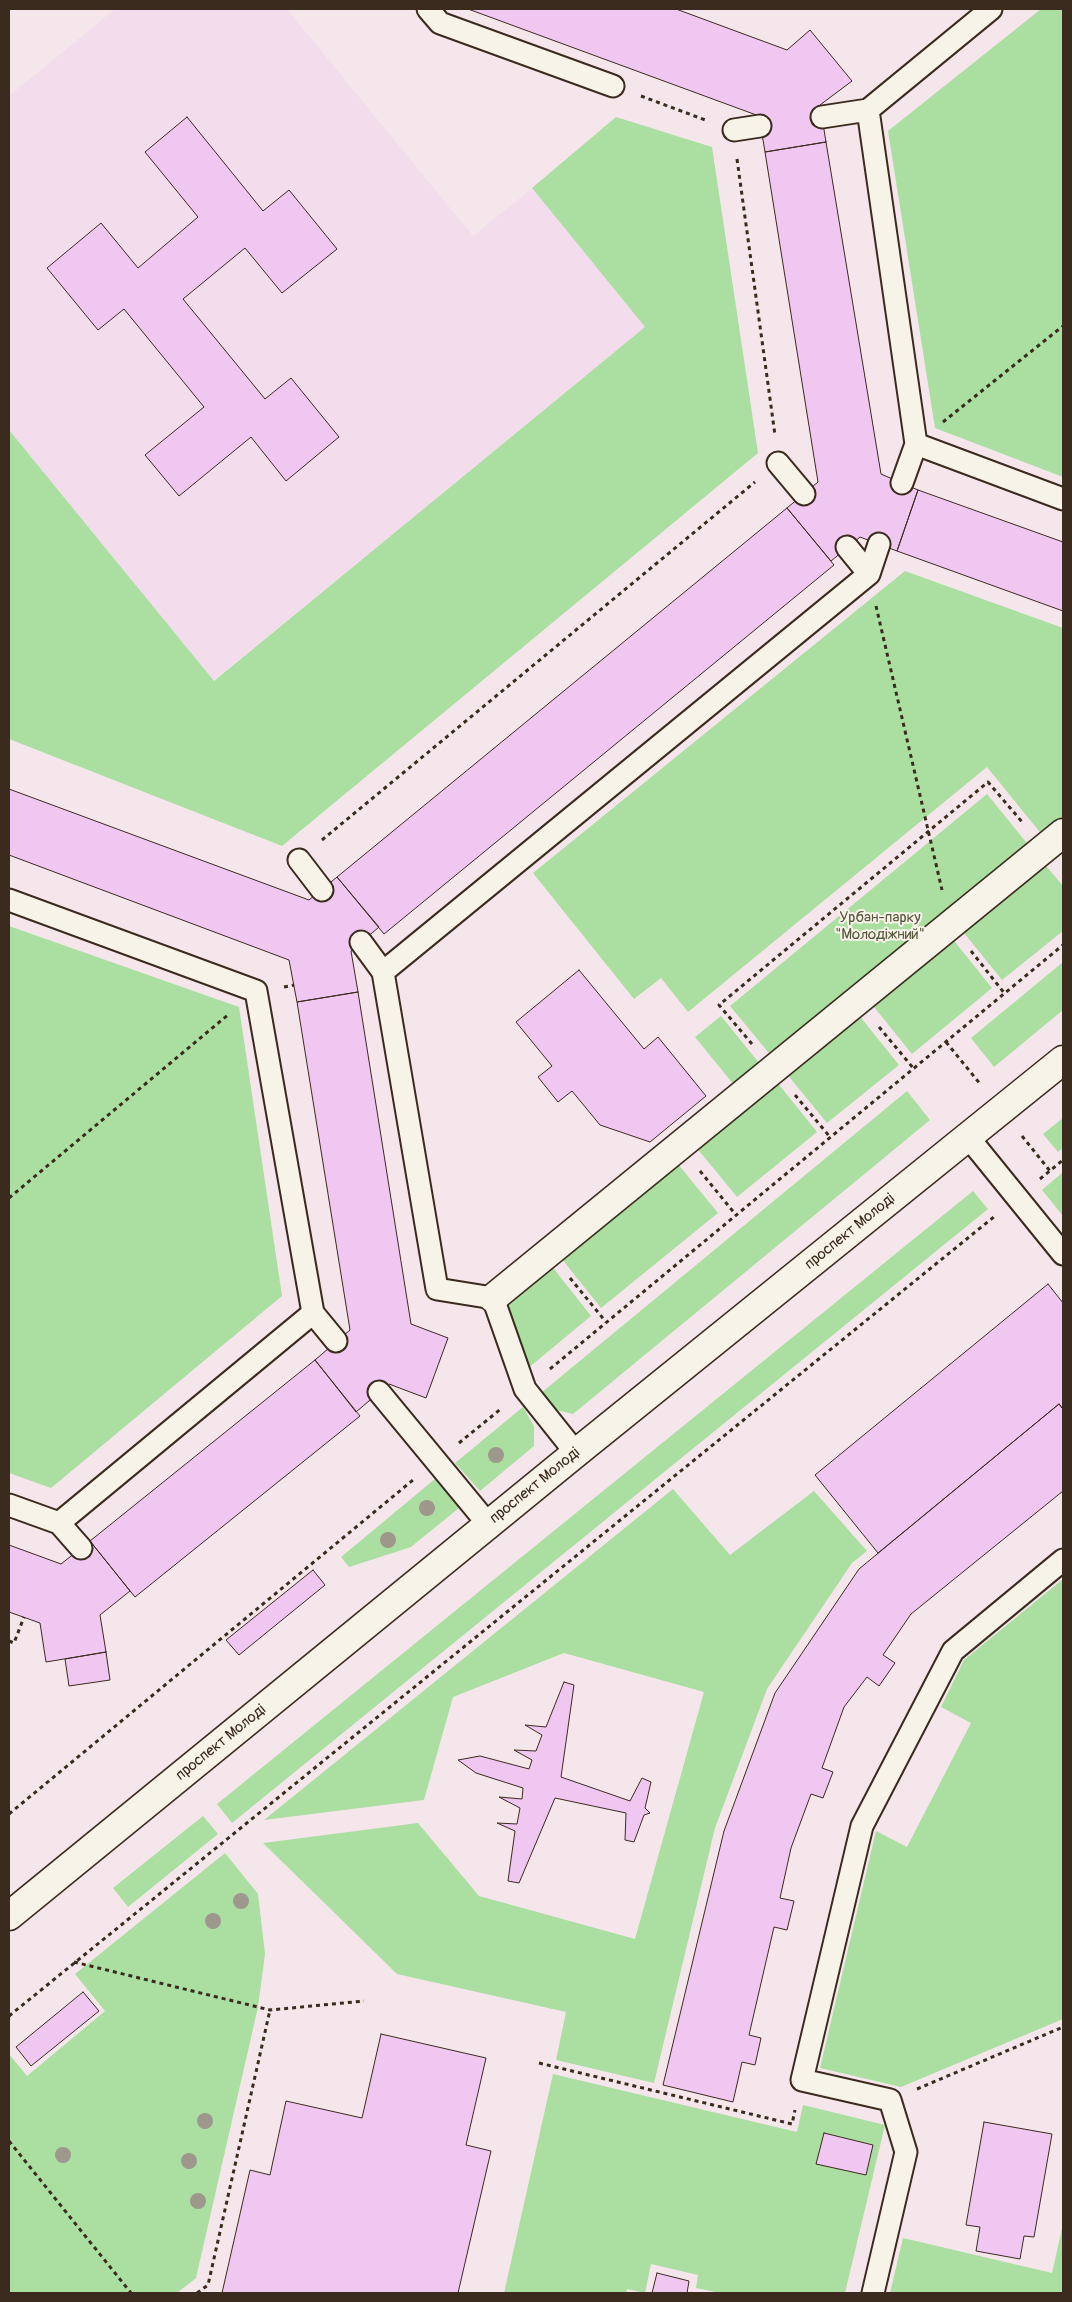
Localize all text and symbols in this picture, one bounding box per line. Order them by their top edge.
park label: Урбан-парку "Молодіжний" [835,909,925,944]
street label: проспект Молоді [801,1190,899,1274]
street label: проспект Молоді [486,1444,584,1528]
street label: проспект Молоді [172,1701,270,1785]

